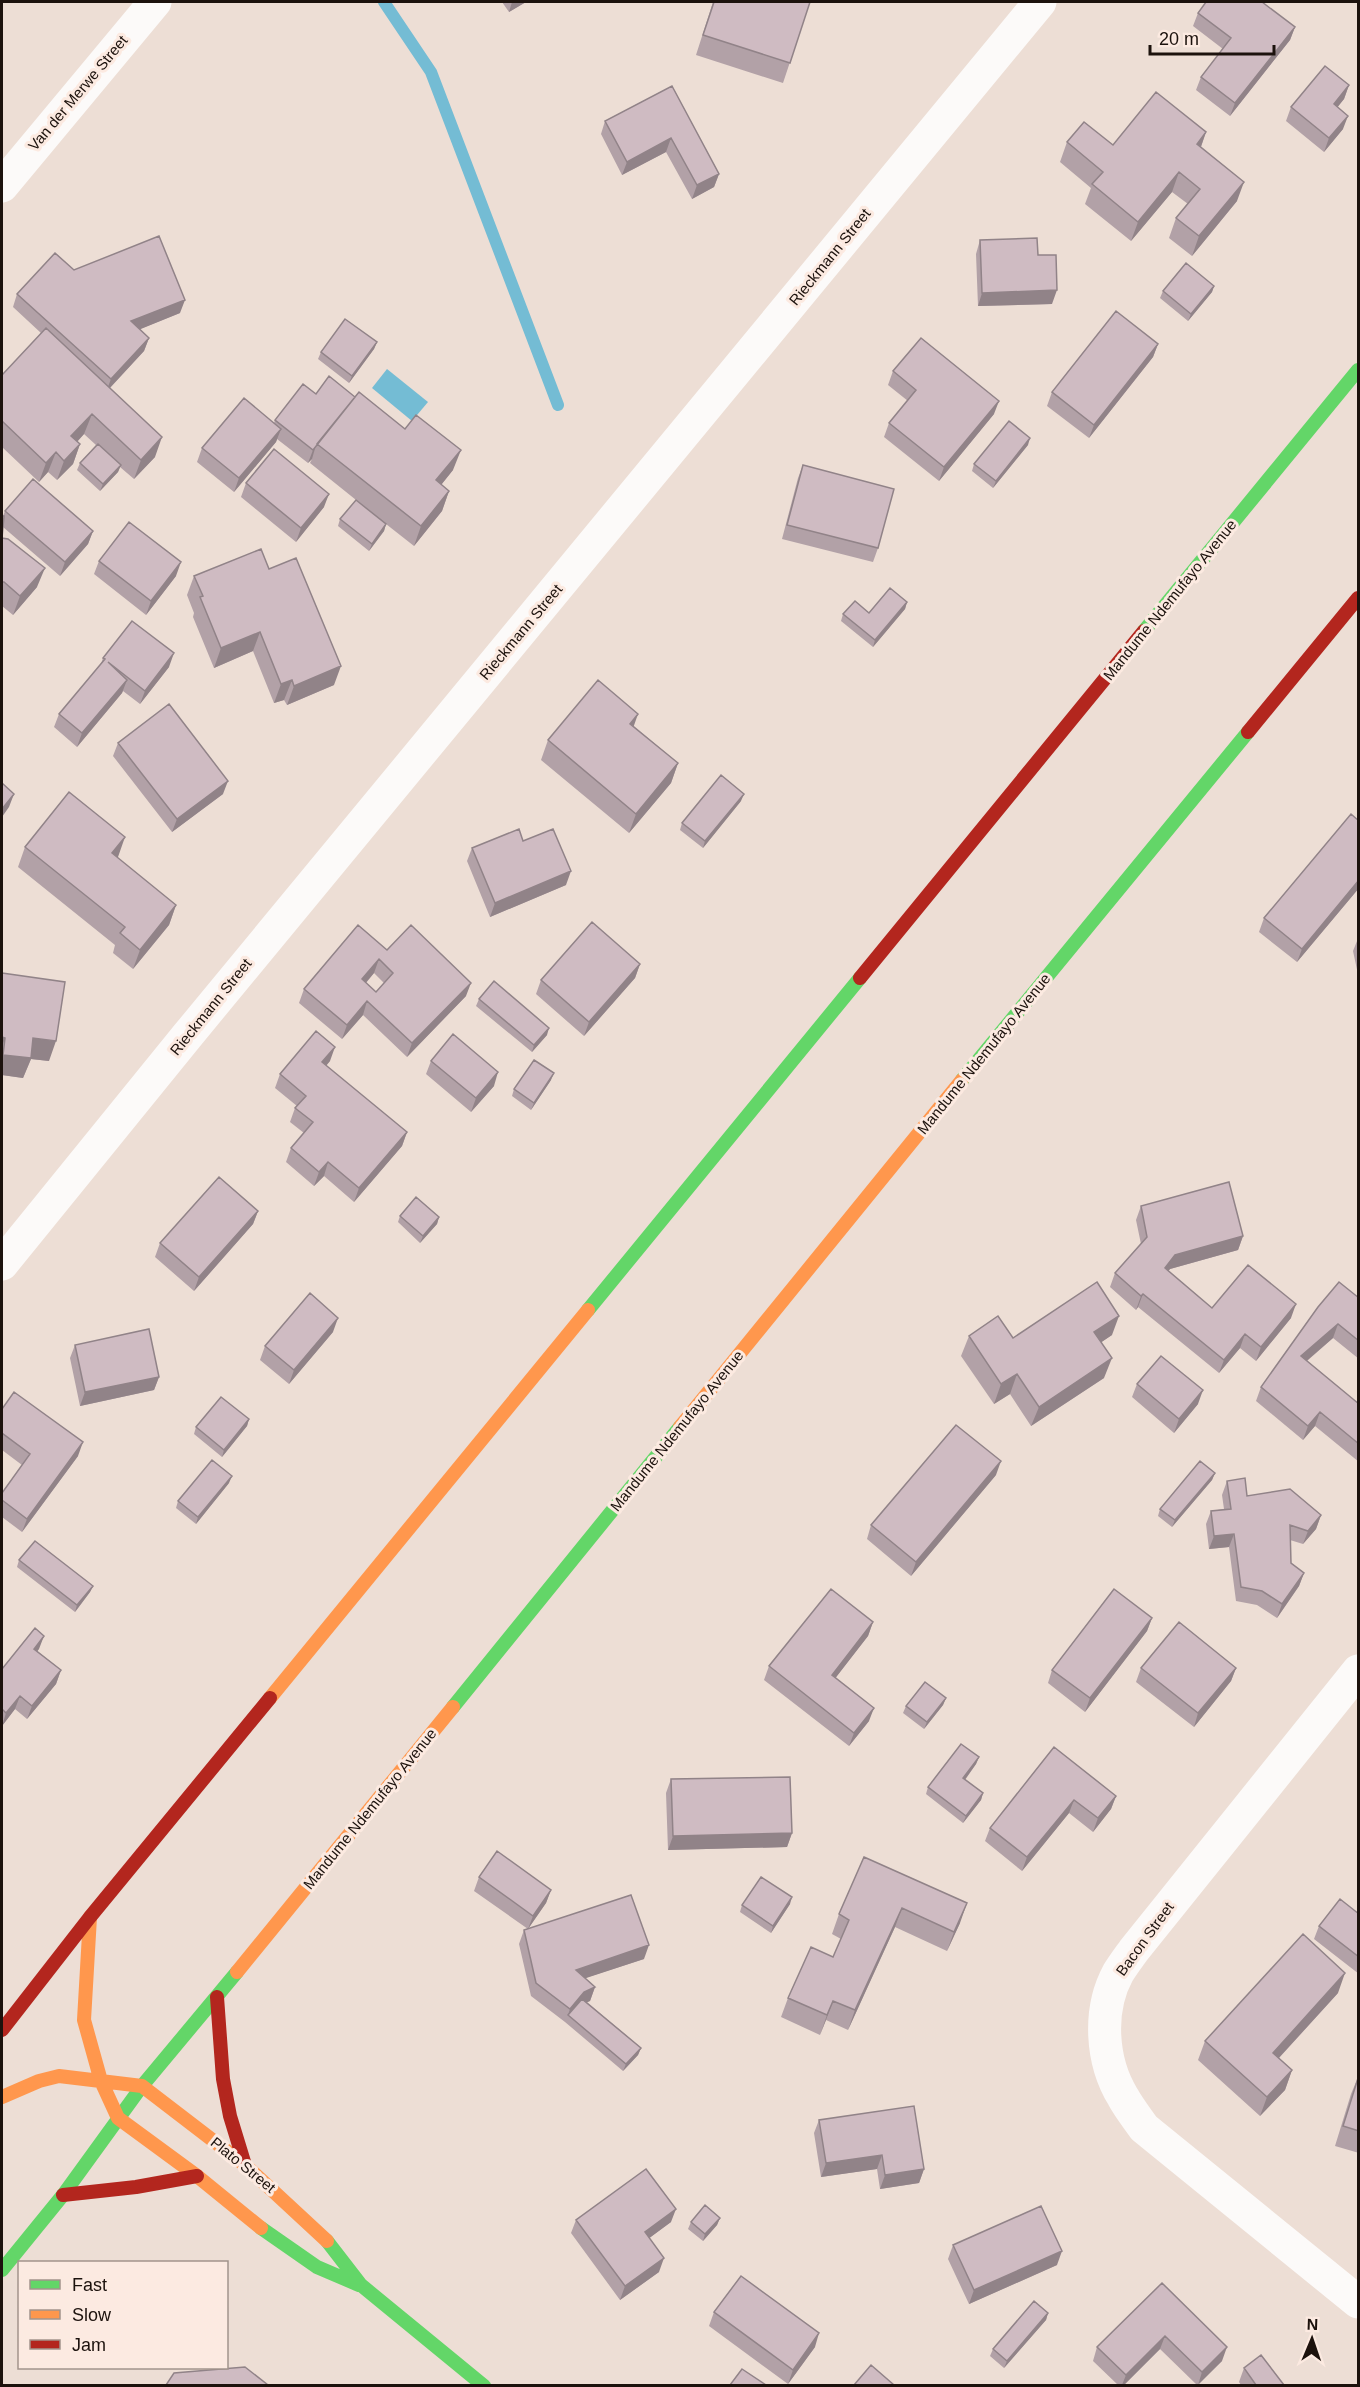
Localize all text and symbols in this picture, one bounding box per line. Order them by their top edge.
scale bar [1150,18,1274,56]
text: 20 m [1159,29,1199,49]
street label: Van der Merwe Street [25,31,131,154]
street label: Rieckmann Street [785,204,874,308]
street label: Mandume Ndemufayo Avenue [1100,516,1240,683]
street label: Rieckmann Street [476,580,566,683]
street label: Rieckmann Street [166,954,255,1058]
street label: Mandume Ndemufayo Avenue [914,970,1054,1137]
street label: Mandume Ndemufayo Avenue [607,1347,747,1514]
street label: Mandume Ndemufayo Avenue [300,1725,440,1892]
street label: Bacon Street [1112,1898,1177,1979]
street label: Plato Street [208,2133,280,2196]
legend [18,2261,228,2369]
text: Fast [72,2275,107,2295]
text: Slow [72,2305,112,2325]
north arrow [1282,2309,1342,2369]
text: N [1306,2316,1319,2333]
text: Jam [72,2335,106,2355]

